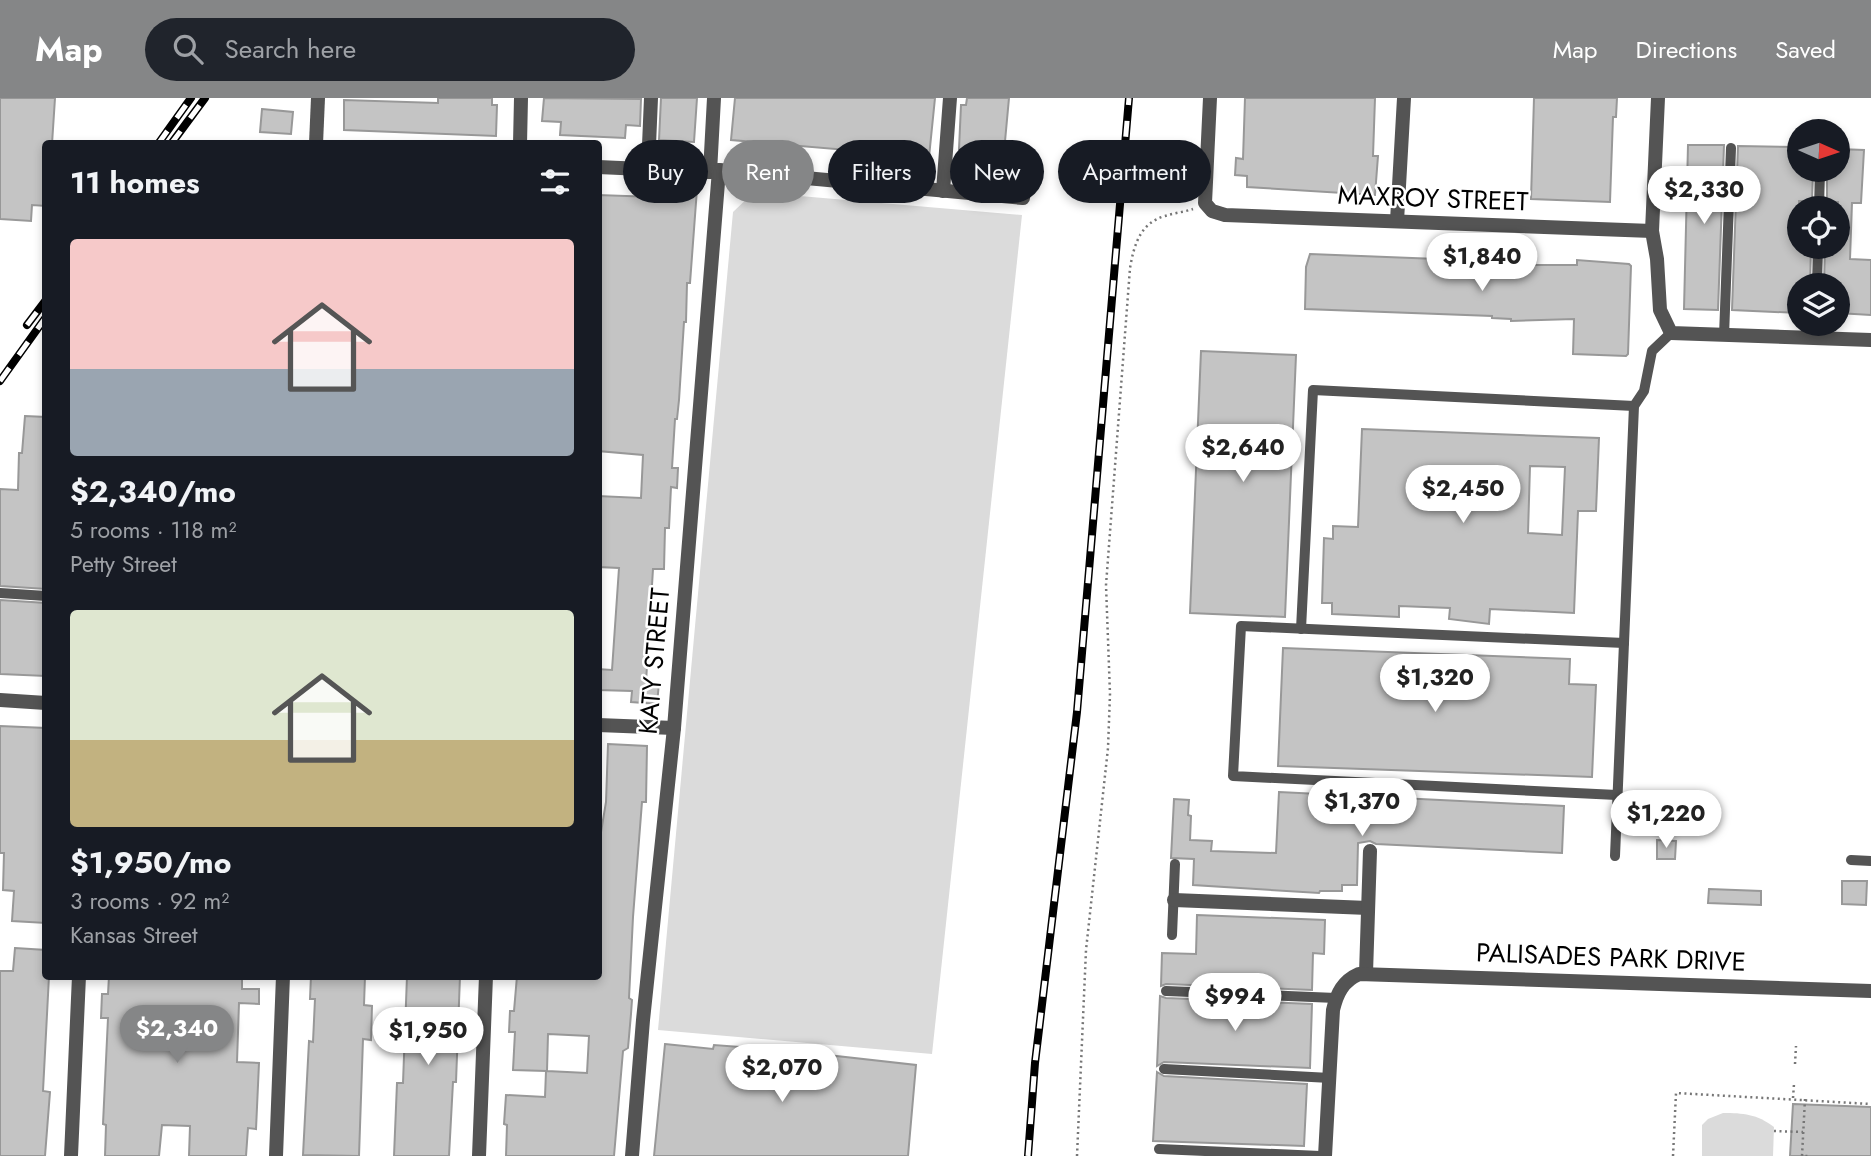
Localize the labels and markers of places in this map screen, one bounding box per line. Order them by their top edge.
pin: $2,330 [1647,166,1761,226]
pin: $1,840 [1425,234,1539,293]
pin: $2,640 [1186,424,1300,484]
pin: $2,450 [1406,466,1520,525]
pin: $1,320 [1378,654,1492,714]
pin: $1,370 [1305,778,1419,838]
pin: $1,220 [1609,790,1723,850]
pin: $994 [1194,974,1276,1033]
pin: $2,340 [120,1006,234,1065]
pin: $1,950 [371,1007,485,1067]
pin: $2,070 [725,1044,839,1104]

